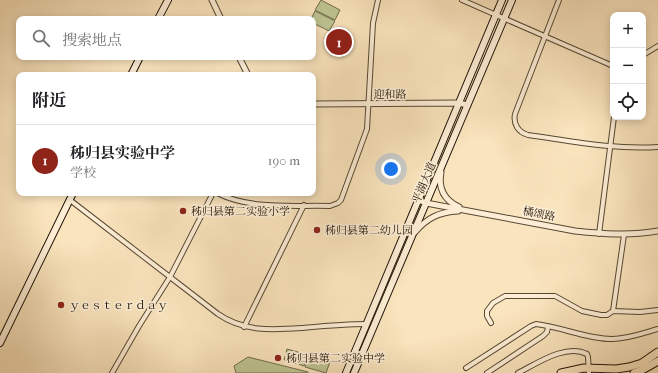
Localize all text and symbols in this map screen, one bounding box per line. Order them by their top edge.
map controls [610,12,646,120]
button: + [610,12,646,48]
search box [16,16,316,60]
icon: search [30,27,52,49]
pin: 1 [326,27,352,57]
text: 搜索地点 [62,31,122,49]
button: − [610,48,646,84]
button: locate [610,84,646,120]
street label: 迎和路 [374,88,407,101]
text: 附近 [32,90,66,110]
text: 秭归县实验中学 [70,144,175,162]
text: 1 [43,153,47,168]
text: 190 m [268,153,300,168]
your location [381,159,401,179]
street label: 平湖大道 [409,160,439,206]
text: 学校 [70,165,96,180]
street label: 橘颂路 [522,204,556,224]
place label: 秭归县第二实验小学 [191,205,290,218]
marker: 秭归县第二实验小学 [178,206,188,216]
place label: 秭归县第二幼儿园 [325,224,413,237]
marker: 秭归县第二幼儿园 [312,225,322,235]
place label: ｙｅｓｔｅｒｄａｙ [69,299,168,312]
marker: ｙｅｓｔｅｒｄａｙ [56,300,66,310]
place label: 秭归县第二实验中学 [286,352,385,365]
marker: 秭归县第二实验中学 [273,353,283,363]

